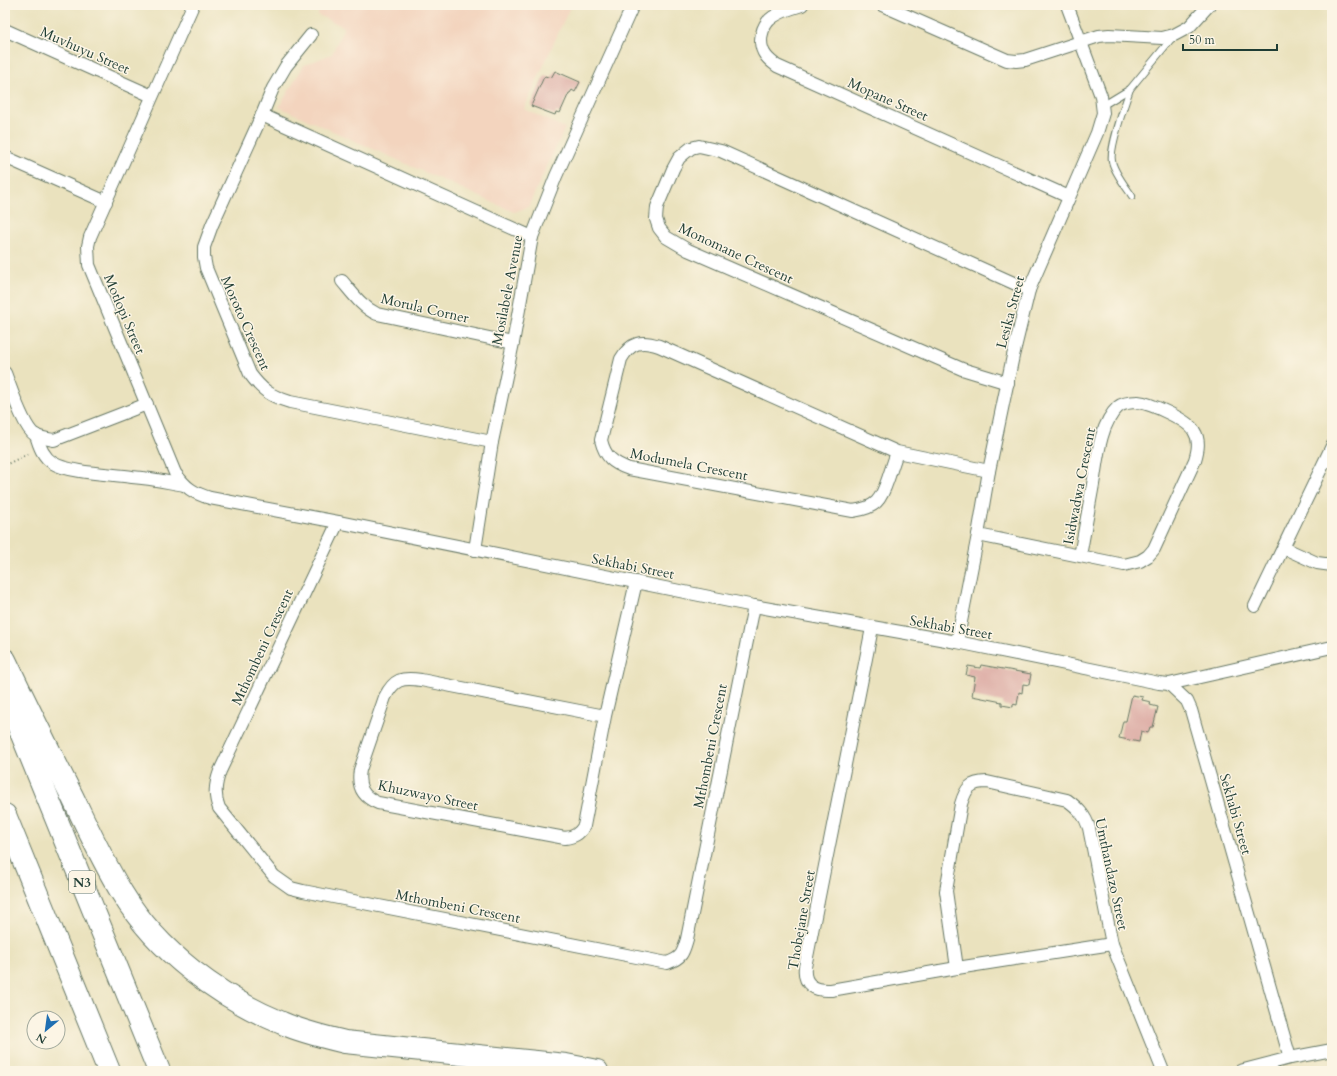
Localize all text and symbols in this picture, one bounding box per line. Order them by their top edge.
street label: Muvhuyu Street [37,22,133,79]
scale bar [1183,26,1277,52]
text: 50 m [1189,32,1216,48]
street label: Mopane Street [845,73,931,126]
street label: Monomane Crescent [675,219,797,289]
street label: Mosilabele Avenue [487,233,527,347]
street label: Motlopi Street [99,271,150,358]
street label: Moroto Crescent [216,273,275,374]
street label: Lesika Street [992,273,1029,351]
street label: Morula Corner [379,289,472,328]
street label: Isidwadwa Crescent [1059,426,1100,546]
street label: Modumela Crescent [628,444,750,485]
street label: Sekhabi Street [590,549,676,584]
street label: Mthombeni Crescent [227,585,298,708]
street label: Sekhabi Street [908,611,994,644]
street label: Mthombeni Crescent [689,682,732,810]
street label: Sekhabi Street [1215,771,1256,857]
street label: Khuzwayo Street [376,776,480,815]
street label: Umthandazo Street [1090,816,1133,932]
street label: Thobejane Street [783,868,820,972]
road number: N3 [69,871,95,893]
street label: Mthombeni Crescent [394,885,522,928]
north arrow [26,1010,66,1050]
text: N [33,1029,49,1047]

